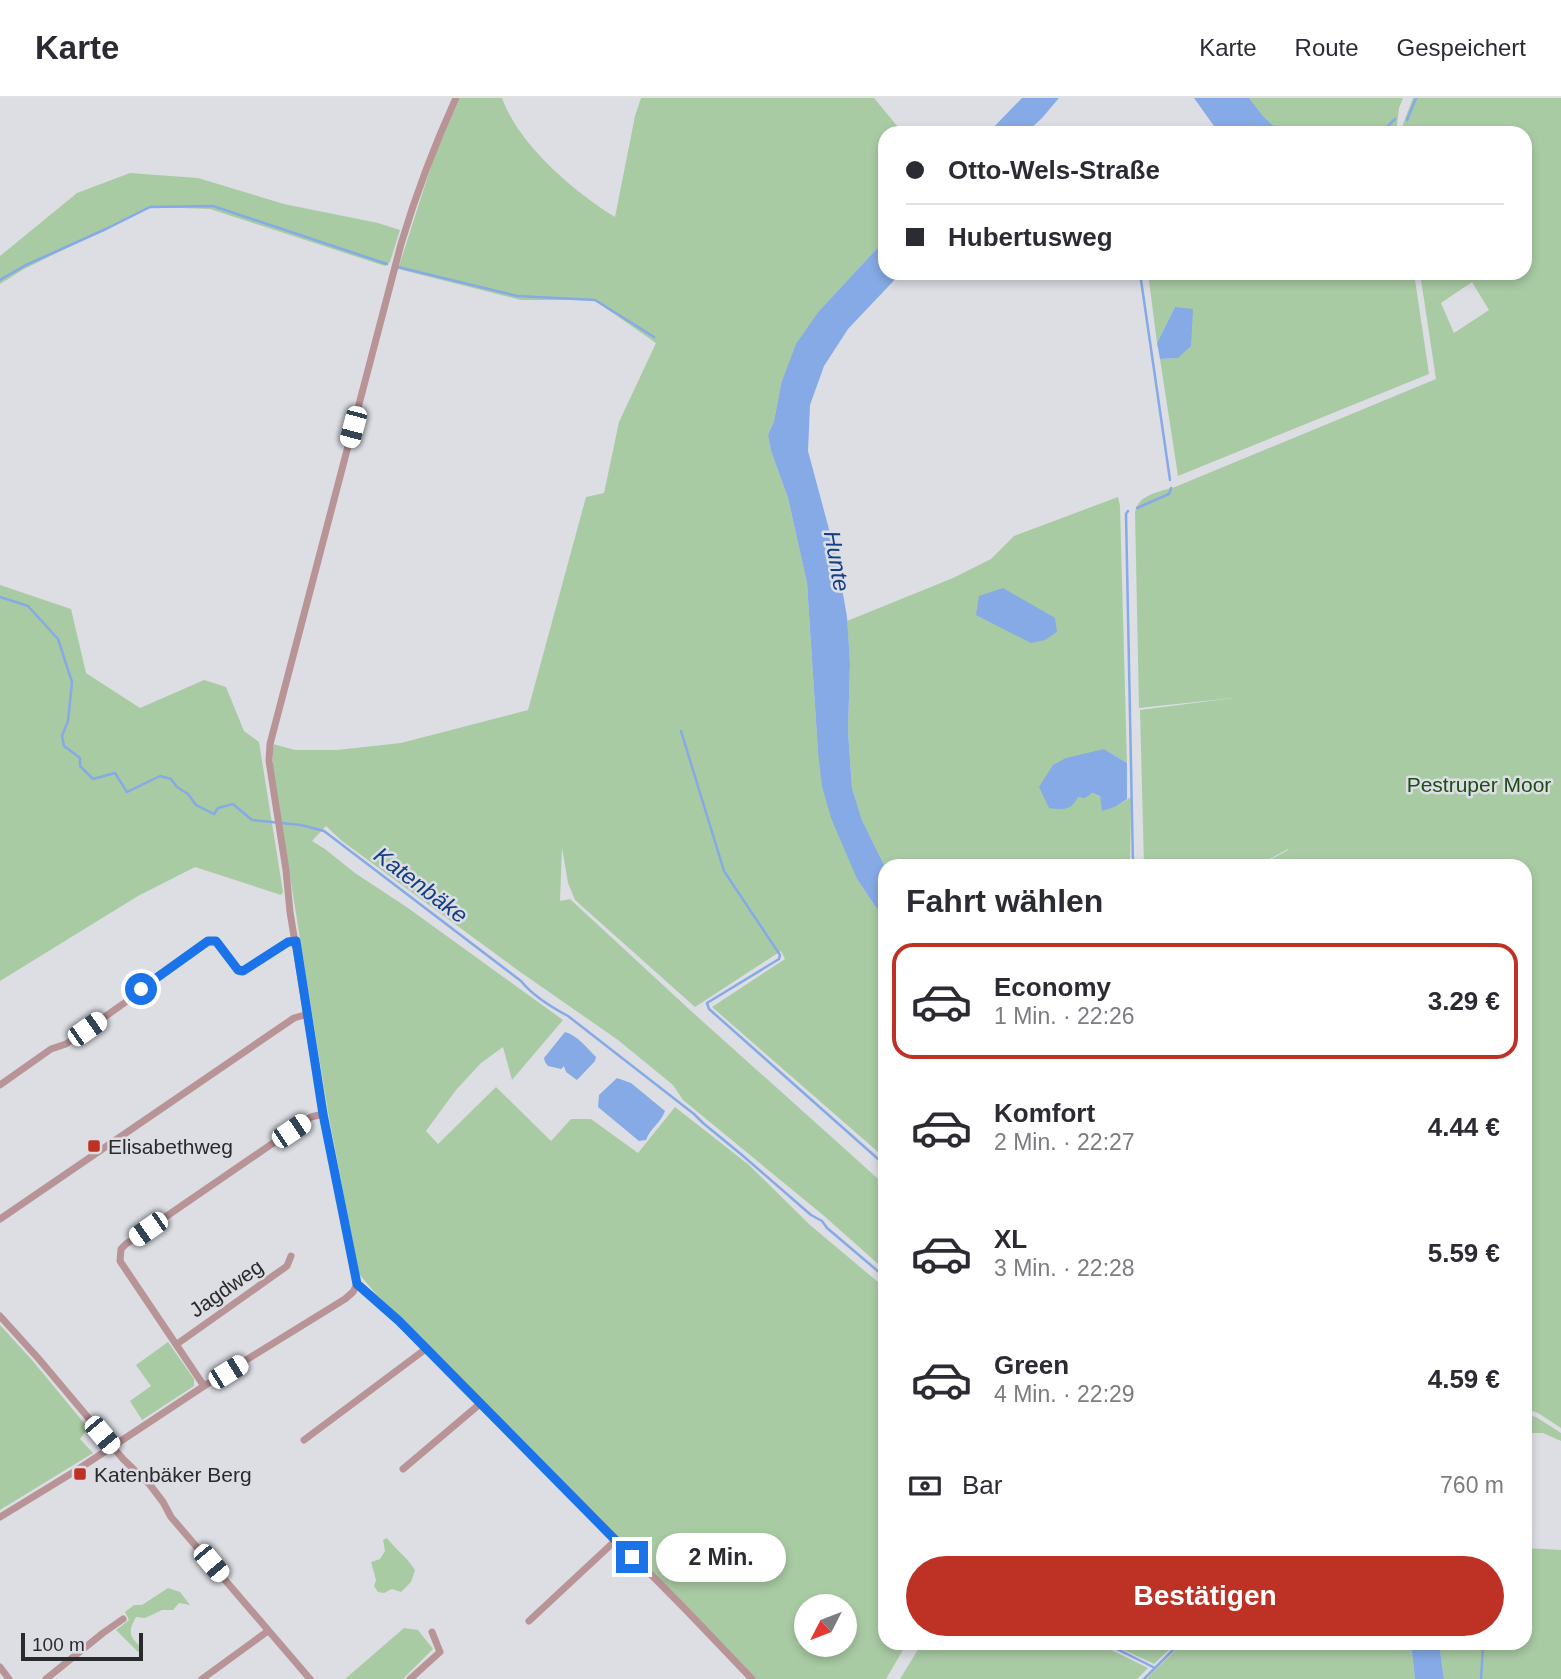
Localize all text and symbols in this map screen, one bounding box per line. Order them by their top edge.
text: Karte [35,29,119,66]
text: Karte [1199,34,1257,61]
text: Route [1295,34,1359,61]
text: Gespeichert [1397,34,1526,61]
text: Otto-Wels-Straße [948,155,1160,185]
text: Hubertusweg [948,222,1113,252]
car [338,404,369,450]
water label: Hunte [819,529,855,593]
park label: Pestruper Moor [1407,773,1551,796]
water label: Katenbäke [369,842,473,928]
text: Fahrt wählen [906,883,1103,919]
icon: car [910,970,973,1033]
text: Economy [994,972,1111,1002]
route start [125,973,157,1005]
text: 3.29 € [1428,986,1500,1016]
text: 1 Min. · 22:26 [994,1003,1135,1029]
car [64,1008,111,1050]
icon: car [910,1096,973,1159]
text: Komfort [994,1098,1095,1128]
car [268,1111,315,1151]
text: 4.44 € [1428,1112,1500,1142]
text: 2 Min. · 22:27 [994,1129,1135,1155]
place label: Elisabethweg [108,1135,233,1158]
marker: Elisabethweg [86,1138,102,1154]
car [125,1208,172,1250]
icon: car [910,1222,973,1285]
text: XL [994,1224,1027,1254]
text: 5.59 € [1428,1238,1500,1268]
street label: Jagdweg [185,1254,267,1322]
text: 3 Min. · 22:28 [994,1255,1135,1281]
icon: car [910,1348,973,1411]
text: Green [994,1350,1069,1380]
car [205,1352,252,1392]
text: 4.59 € [1428,1364,1500,1394]
text: 4 Min. · 22:29 [994,1381,1135,1407]
car [81,1412,124,1458]
place label: Katenbäker Berg [94,1463,252,1486]
marker: Katenbäker Berg [72,1466,88,1482]
icon: cash [906,1467,944,1505]
text: Bar [962,1470,1002,1500]
text: 760 m [1440,1472,1504,1498]
callout: 2 Min. [656,1532,786,1582]
car [190,1540,233,1586]
route end [616,1541,648,1573]
text: 2 Min. [688,1544,754,1570]
button: Bestätigen [906,1556,1504,1636]
north arrow [794,1594,858,1657]
map controls [794,1594,857,1657]
scale bar [21,1630,144,1662]
text: 100 m [32,1634,85,1655]

